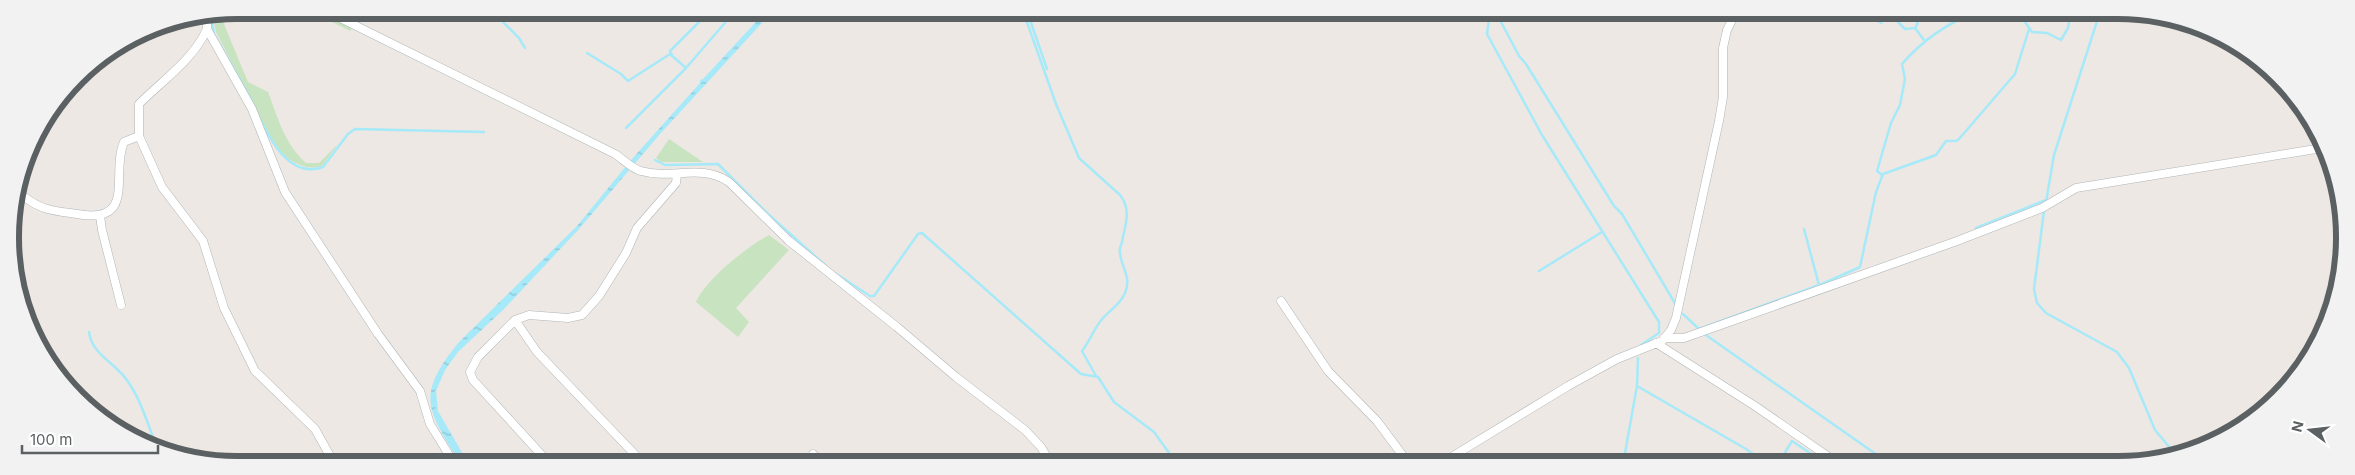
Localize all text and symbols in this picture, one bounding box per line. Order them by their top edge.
north arrow [2285,405,2335,455]
text: N [2287,419,2307,434]
scale bar [22,422,159,454]
text: 100 m [30,430,72,449]

